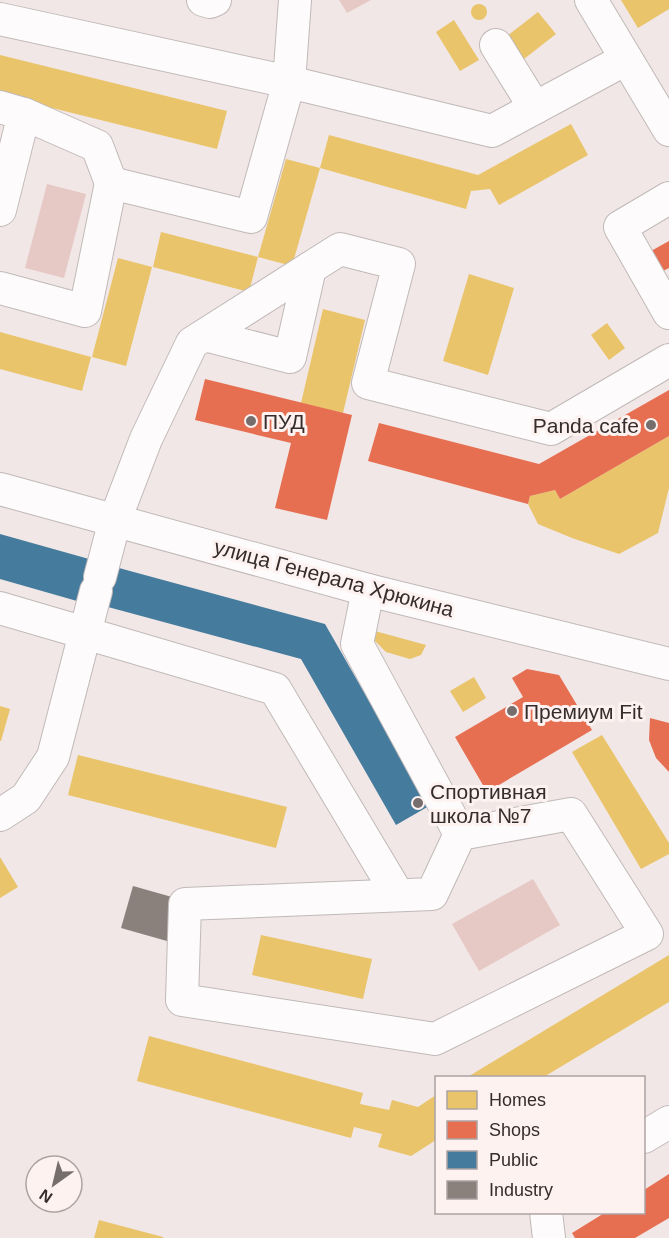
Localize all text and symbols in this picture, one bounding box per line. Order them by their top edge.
place label: ПУД [263,410,305,433]
marker: ПУД [244,414,258,428]
place label: Panda cafe [533,414,639,437]
marker: Panda cafe [644,418,658,432]
street label: улица Генерала Хрюкина [212,535,457,621]
place label: Премиум Fit [524,700,643,723]
marker: Премиум Fit [505,704,519,718]
place label: Спортивная школа №7 [430,780,547,827]
marker: Спортивная школа №7 [411,796,425,810]
legend [435,1076,645,1214]
text: Homes [489,1090,546,1110]
text: Shops [489,1120,540,1140]
text: Public [489,1150,538,1170]
north arrow [24,1154,84,1214]
text: Industry [489,1180,553,1200]
text: N [36,1186,55,1206]

